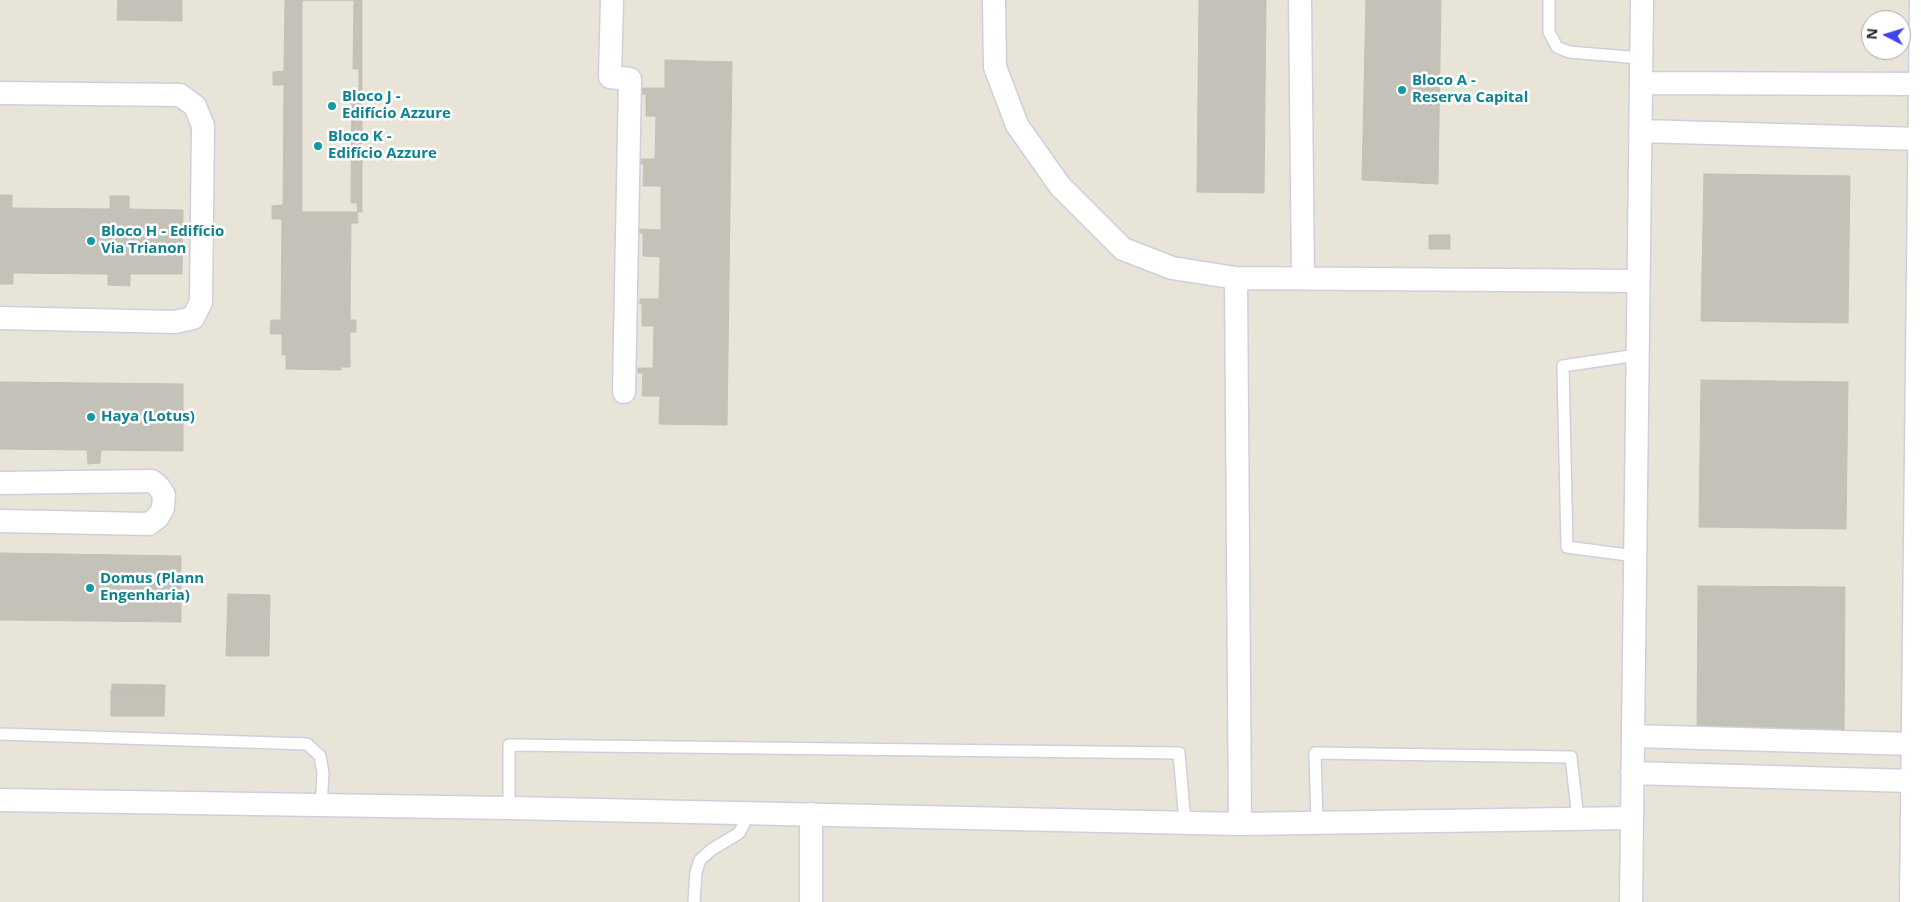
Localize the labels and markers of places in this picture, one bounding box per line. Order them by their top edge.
place label: Bloco A - Reserva Capital [1412,72,1528,107]
marker: Bloco A - Reserva Capital [1396,84,1408,96]
place label: Bloco J - Edifício Azzure [342,88,451,123]
marker: Bloco J - Edifício Azzure [326,100,338,112]
place label: Bloco K - Edifício Azzure [328,128,437,163]
marker: Bloco K - Edifício Azzure [312,140,324,152]
place label: Bloco H - Edifício Via Trianon [101,223,224,258]
marker: Bloco H - Edifício Via Trianon [85,235,97,247]
place label: Haya (Lotus) [101,408,195,426]
marker: Haya (Lotus) [85,411,97,423]
place label: Domus (Plann Engenharia) [100,570,204,605]
marker: Domus (Plann Engenharia) [84,582,96,594]

